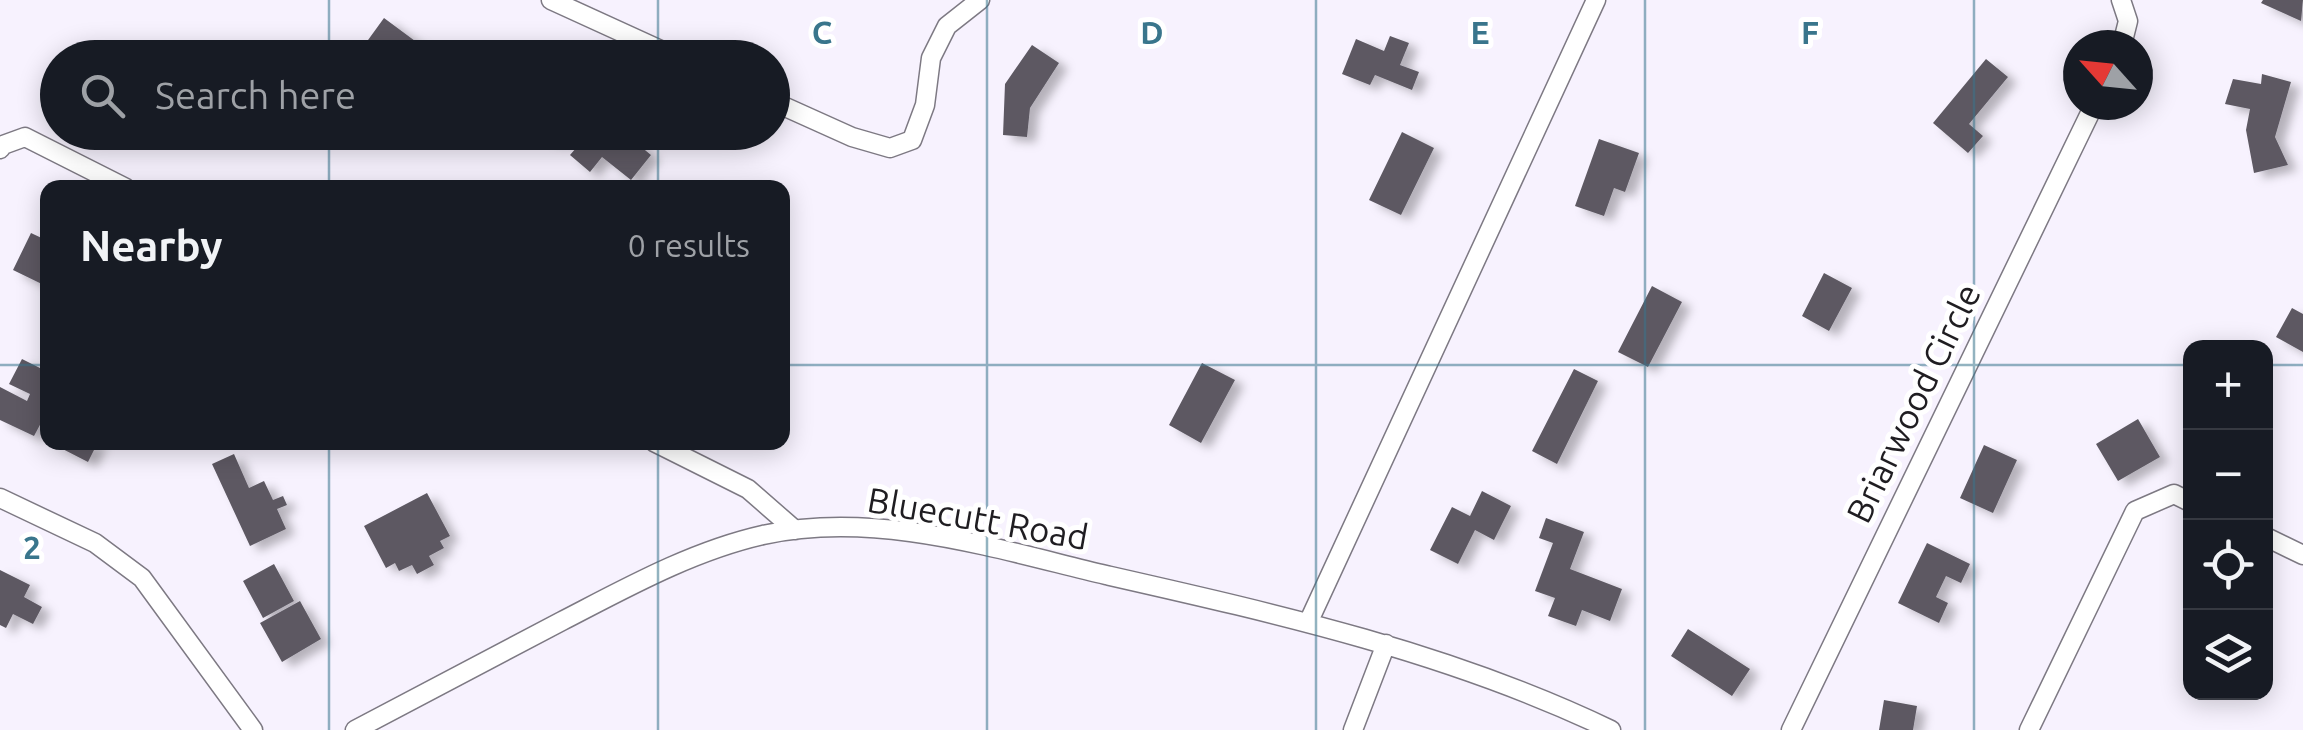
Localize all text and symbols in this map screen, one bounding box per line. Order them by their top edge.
text: C [812,14,832,50]
text: D [1140,14,1164,50]
text: E [1470,14,1490,50]
text: F [1801,14,1819,50]
north arrow [2063,30,2153,120]
search box [40,40,790,150]
icon: search [75,68,130,123]
text: Search here [155,74,356,116]
text: Nearby [80,222,223,269]
text: 0 results [628,227,750,263]
street label: Briarwood Circle [1838,277,1988,529]
map controls [2183,340,2273,700]
button: + [2183,340,2273,430]
button: − [2183,430,2273,520]
street label: Bluecutt Road [865,479,1091,557]
button: locate [2183,520,2273,610]
text: 2 [23,529,41,565]
button: layers [2183,610,2273,700]

